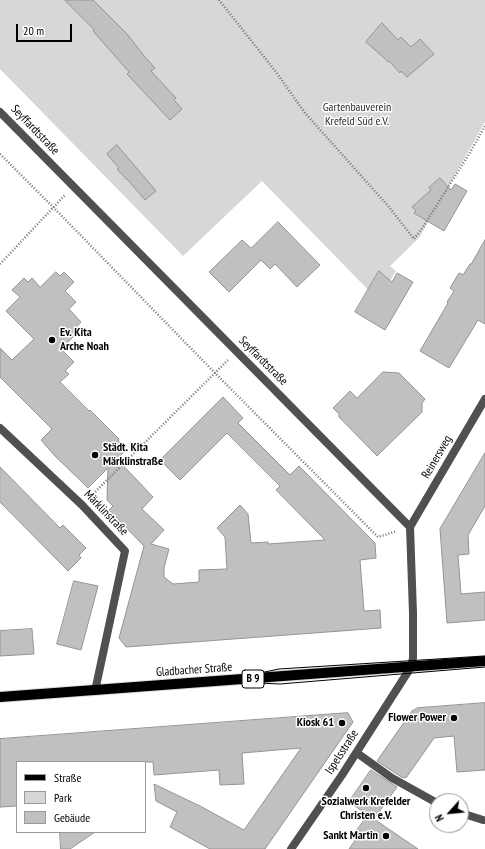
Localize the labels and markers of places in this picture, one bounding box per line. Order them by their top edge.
place label: Ev. Kita Arche Noah [60,326,109,354]
marker: Ev. Kita Arche Noah [47,335,57,345]
place label: Städt. Kita Märklinstraße [103,441,163,469]
marker: Städt. Kita Märklinstraße [90,450,100,460]
place label: Flower Power [388,711,446,725]
marker: Flower Power [449,713,459,723]
place label: Kiosk 61 [297,716,334,730]
marker: Kiosk 61 [337,718,347,728]
marker: Sozialwerk Krefelder Christen e.V. [361,783,371,793]
place label: Sozialwerk Krefelder Christen e.V. [322,795,410,823]
place label: Sankt Martin [323,829,378,843]
marker: Sankt Martin [381,831,391,841]

